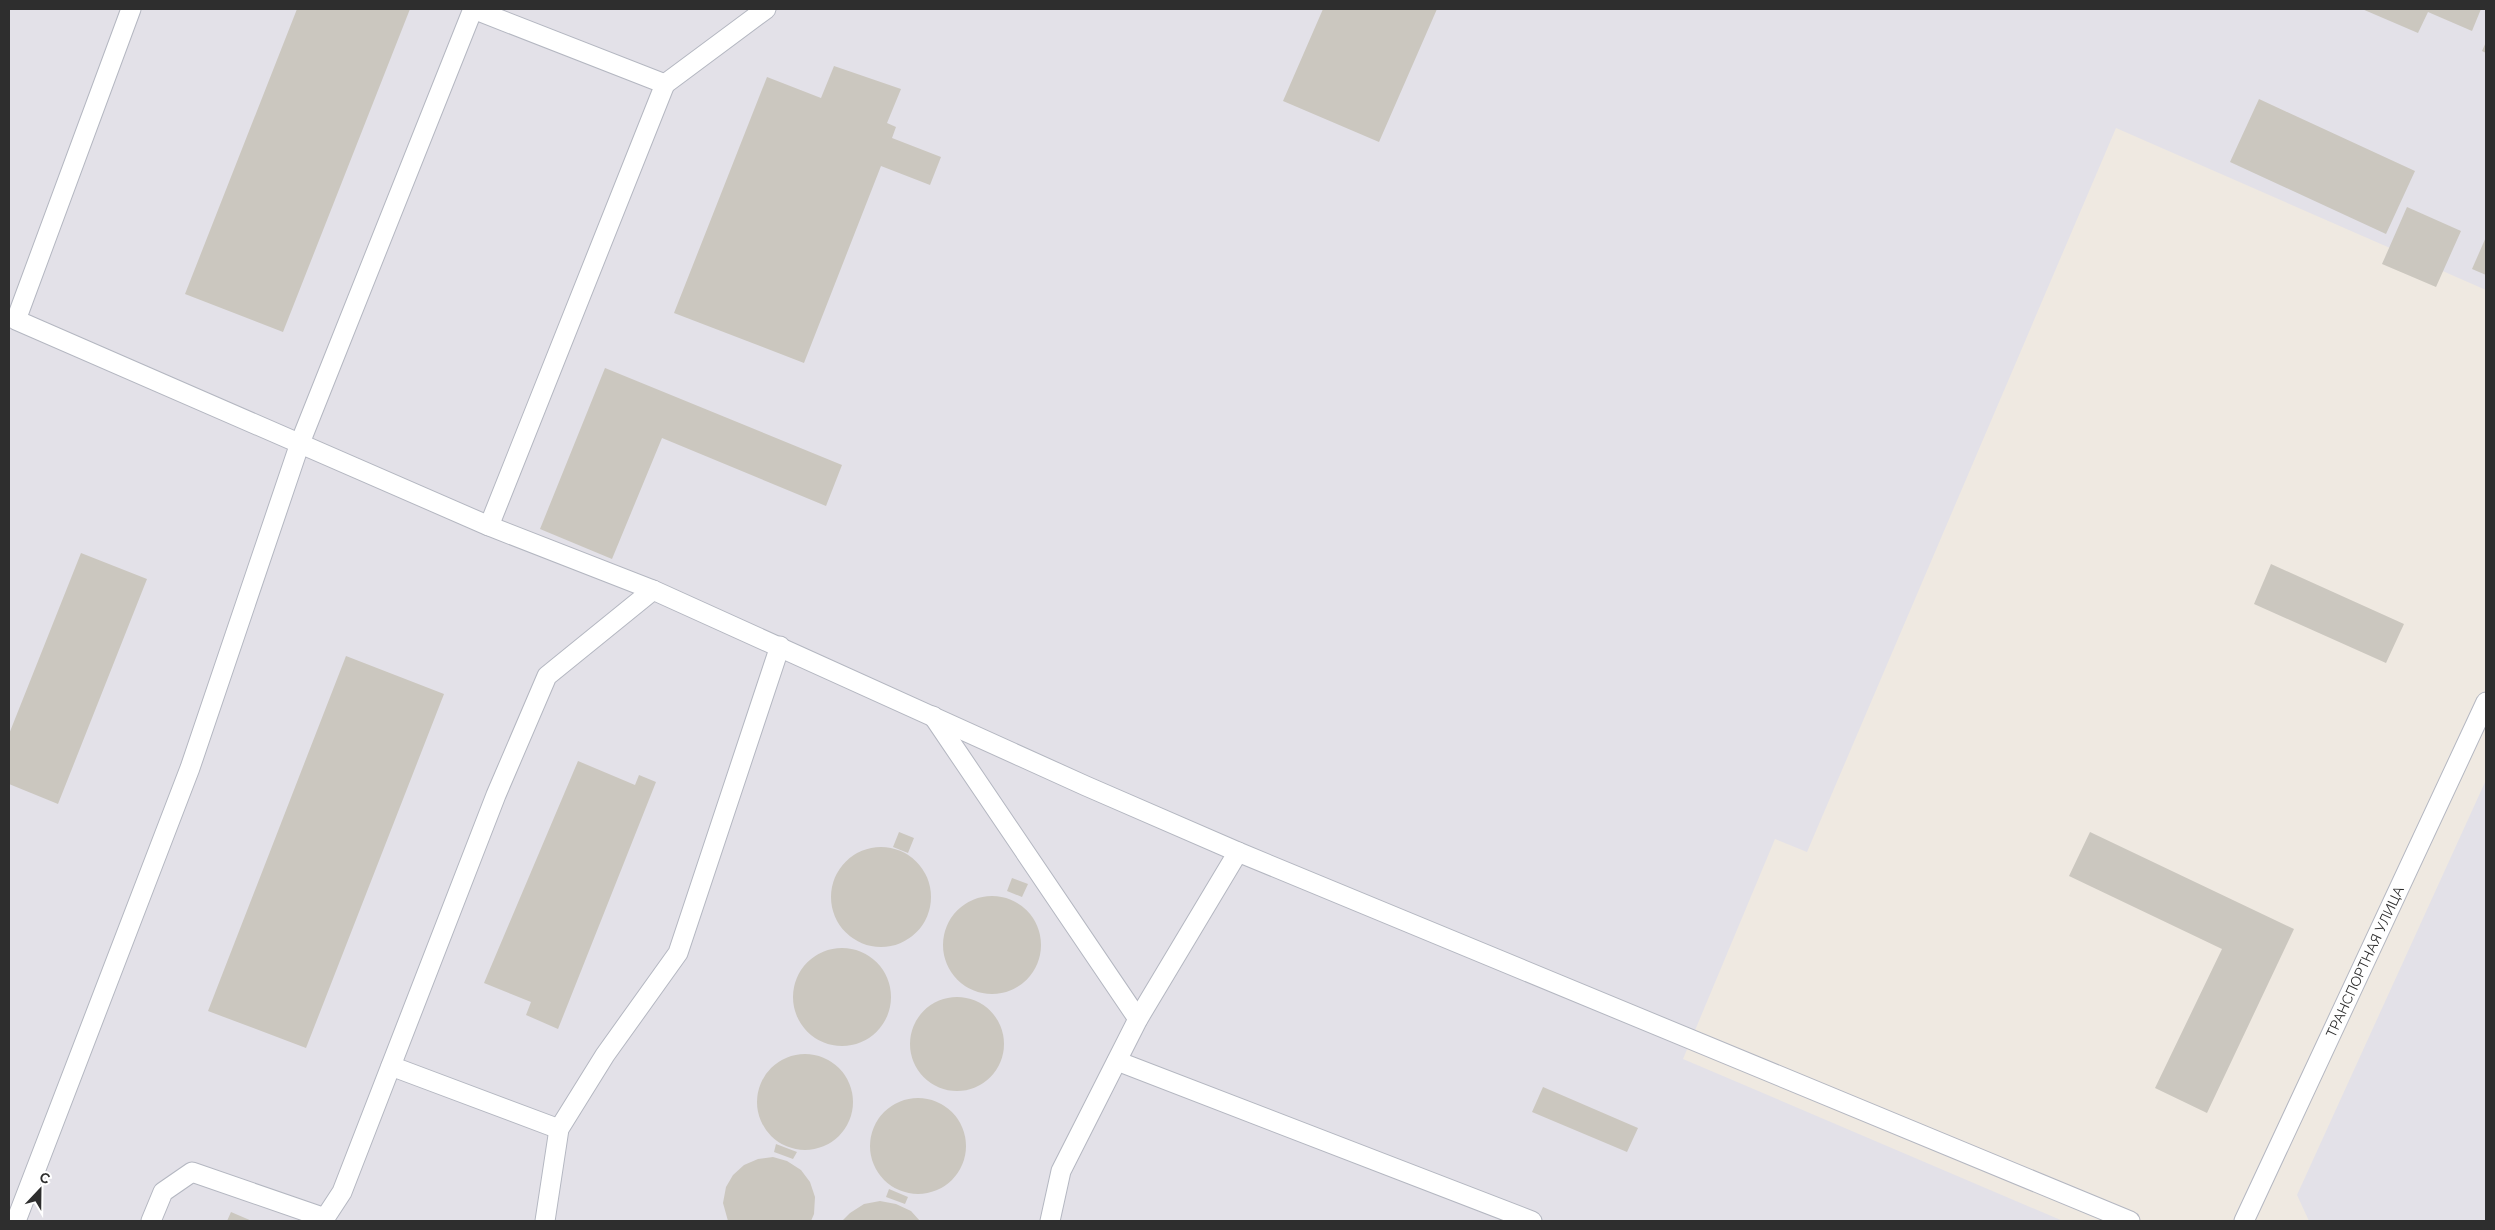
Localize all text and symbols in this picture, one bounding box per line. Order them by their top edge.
street label: ТРАНСПОРТНАЯ УЛИЦА [2323,883,2407,1040]
north arrow [15,1165,65,1215]
text: С [37,1169,53,1187]

